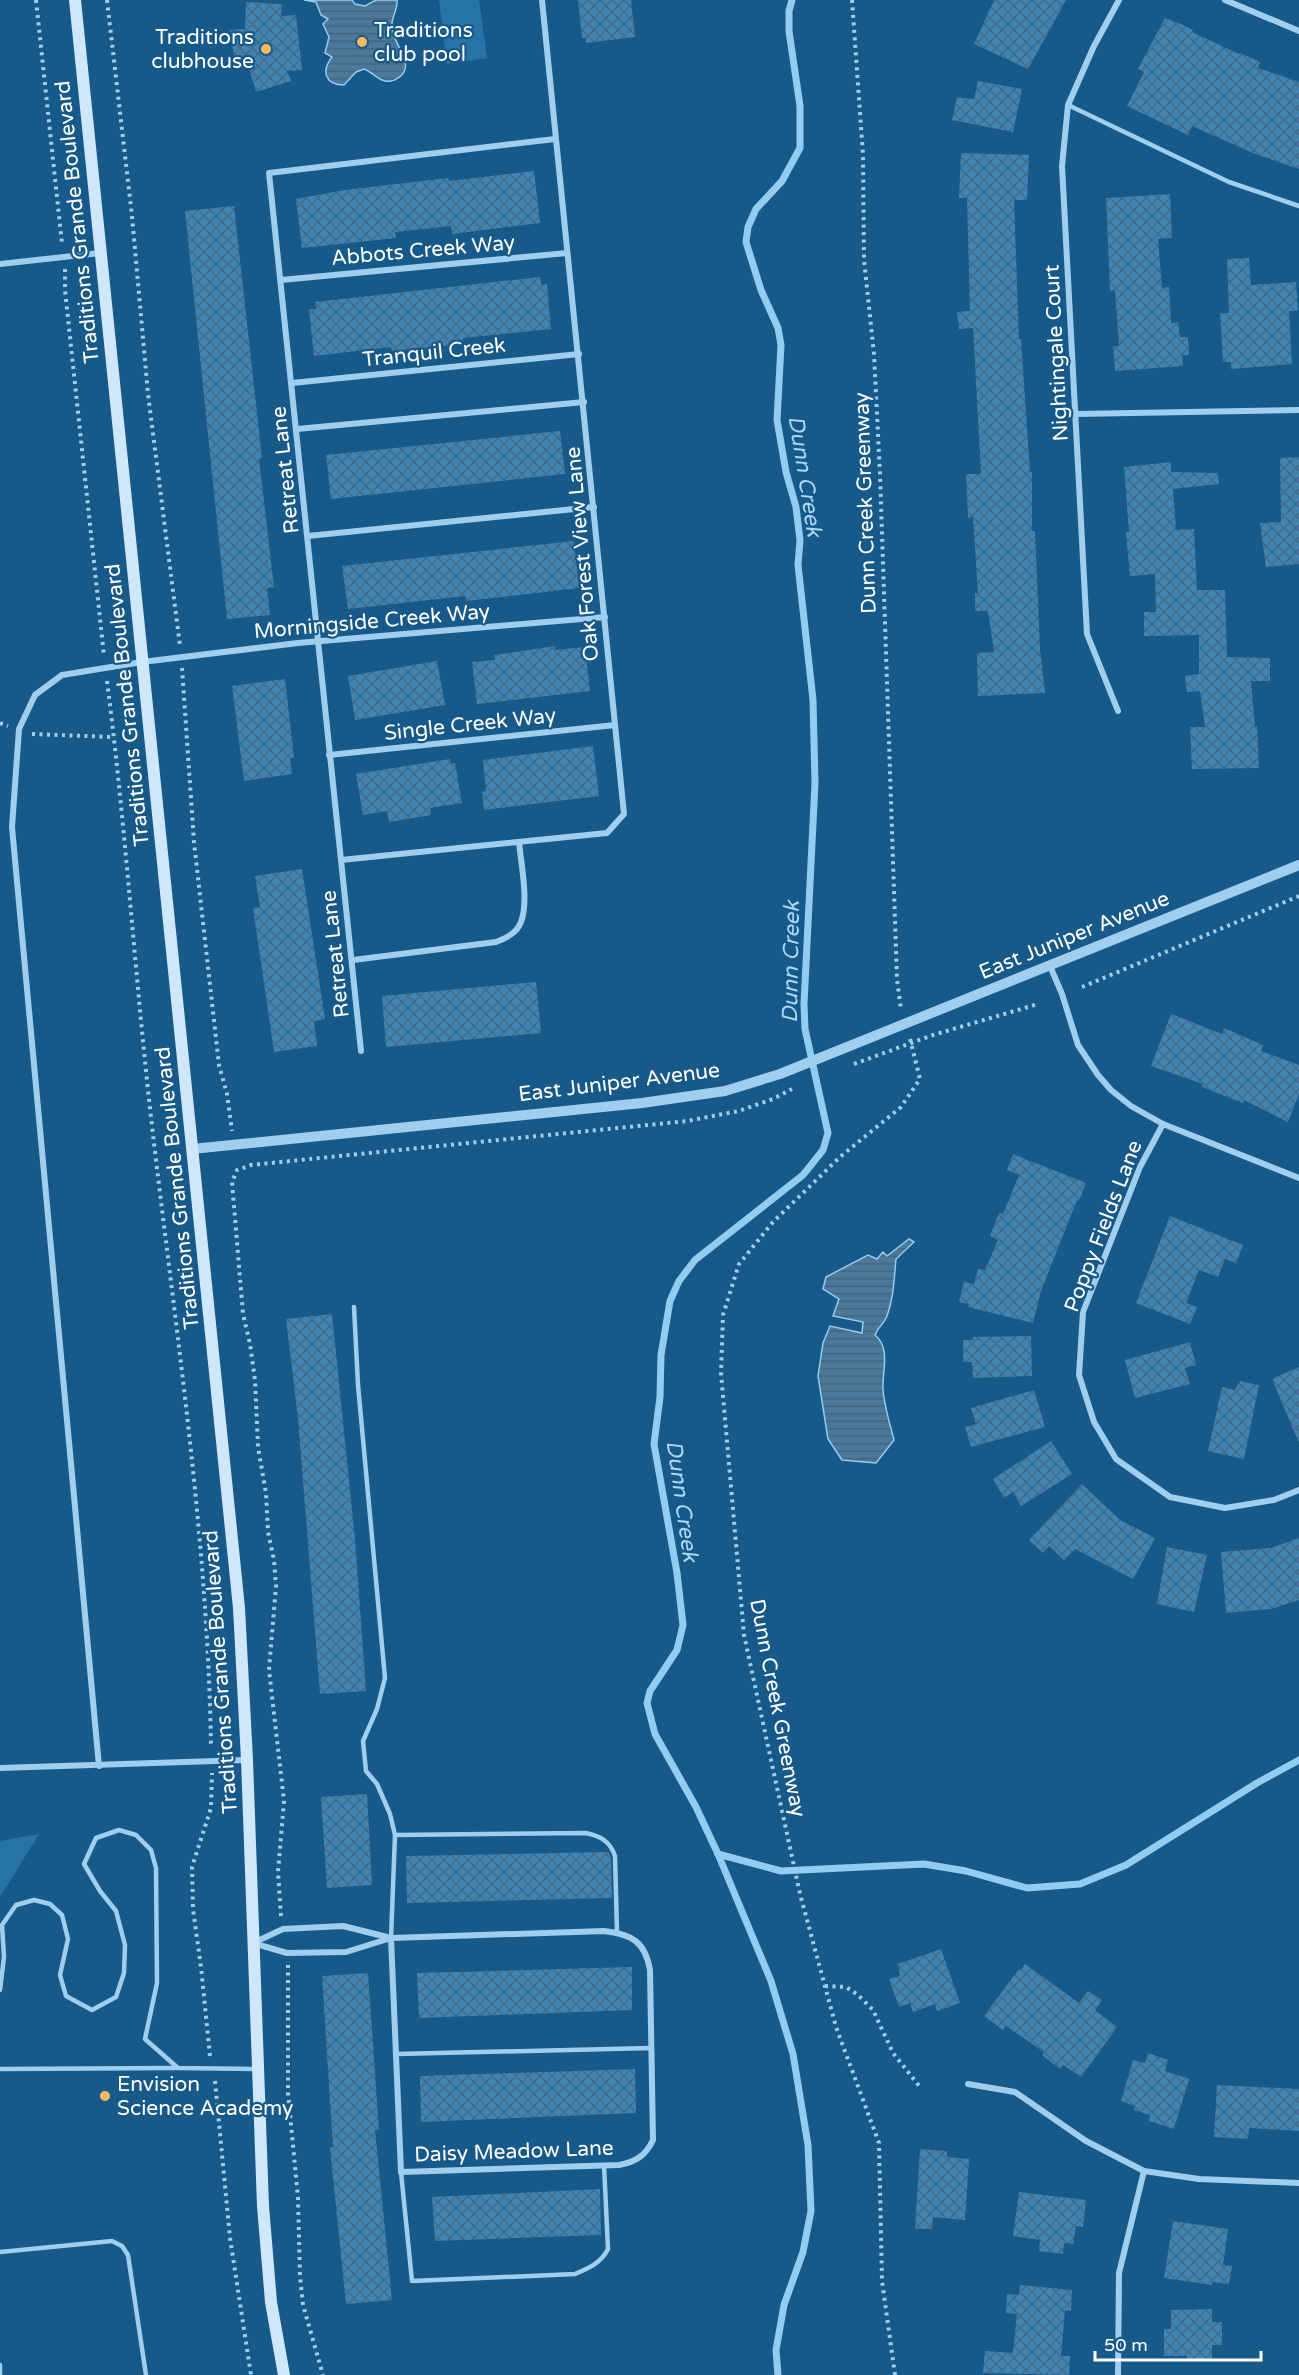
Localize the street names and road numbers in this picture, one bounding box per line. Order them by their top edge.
street label: Traditions Grande Boulevard [50,79,105,365]
street label: Abbots Creek Way [330,230,516,271]
street label: Nightingale Court [1039,264,1074,442]
street label: Tranquil Creek [361,333,507,372]
street label: Dunn Creek Greenway [849,392,882,614]
street label: Retreat Lane [266,405,305,535]
street label: Oak Forest View Lane [561,445,604,662]
street label: Traditions Grande Boulevard [100,562,155,848]
street label: Morningside Creek Way [253,599,491,644]
street label: Single Creek Way [383,703,557,746]
street label: East Juniper Avenue [975,886,1173,985]
street label: Retreat Lane [316,889,355,1019]
street label: Traditions Grande Boulevard [150,1045,205,1331]
street label: East Juniper Avenue [517,1058,721,1107]
street label: Poppy Fields Lane [1059,1137,1148,1316]
street label: Traditions Grande Boulevard [198,1529,243,1815]
street label: Dunn Creek Greenway [744,1597,811,1819]
street label: Daisy Meadow Lane [414,2136,614,2167]

